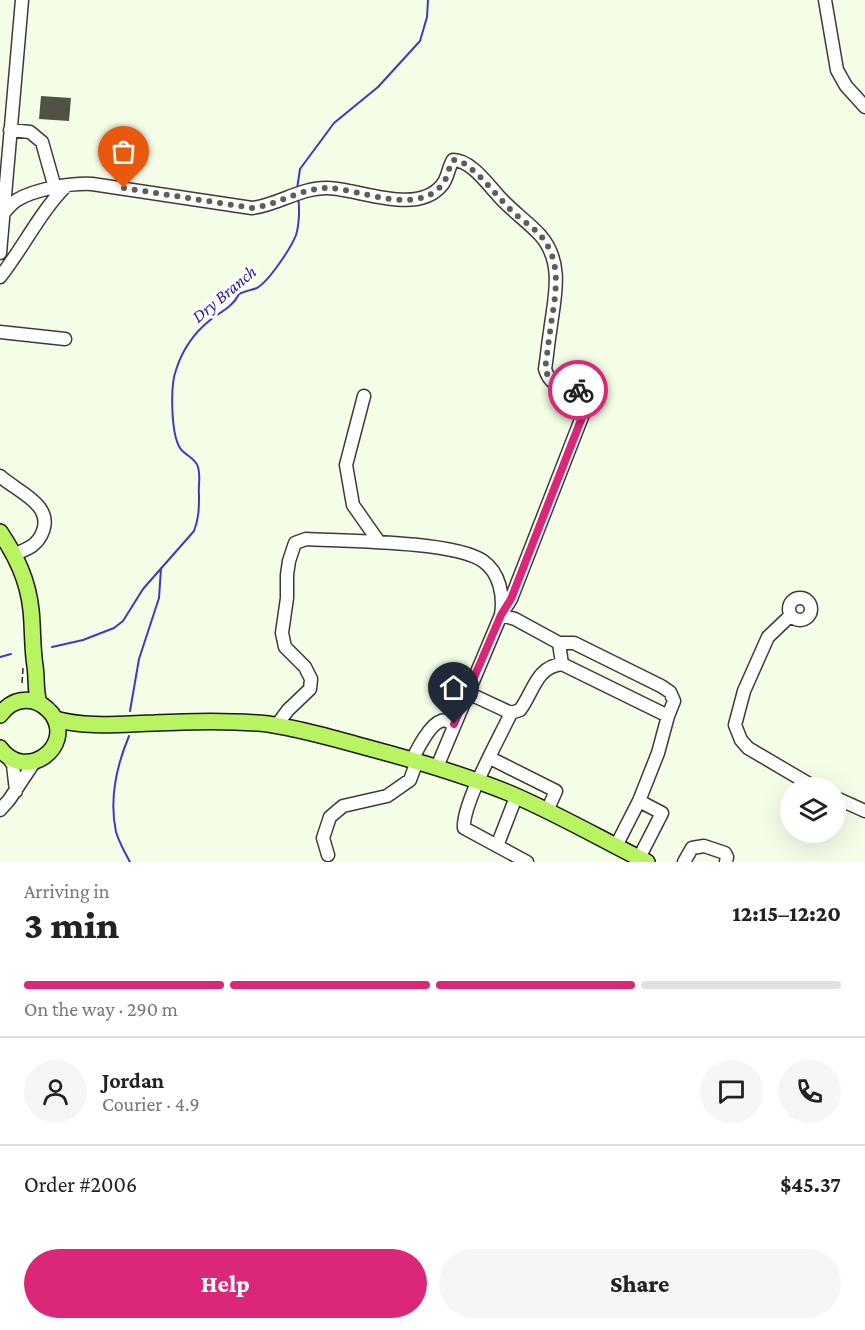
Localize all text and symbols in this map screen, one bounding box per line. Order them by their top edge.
pin [98,126,149,188]
icon: bag [107,135,140,168]
water label: Dry Branch [188,261,260,327]
courier [548,360,608,420]
icon: bike [562,374,595,407]
pin [428,662,479,724]
icon: home [437,671,470,704]
map controls [780,777,846,843]
button: layers [780,777,846,843]
text: Arriving in [24,880,109,902]
text: 12:15–12:20 [732,901,841,926]
text: 3 min [24,903,119,946]
text: On the way · 290 m [24,998,178,1020]
button: person [24,1060,87,1123]
button: chat [700,1060,763,1123]
button: phone [778,1060,841,1123]
text: Jordan [102,1068,164,1093]
text: Courier · 4.9 [102,1093,200,1115]
text: Order #2006 [24,1172,137,1197]
text: $45.37 [780,1172,841,1197]
button: Help [24,1249,427,1318]
button: Share [439,1249,841,1318]

